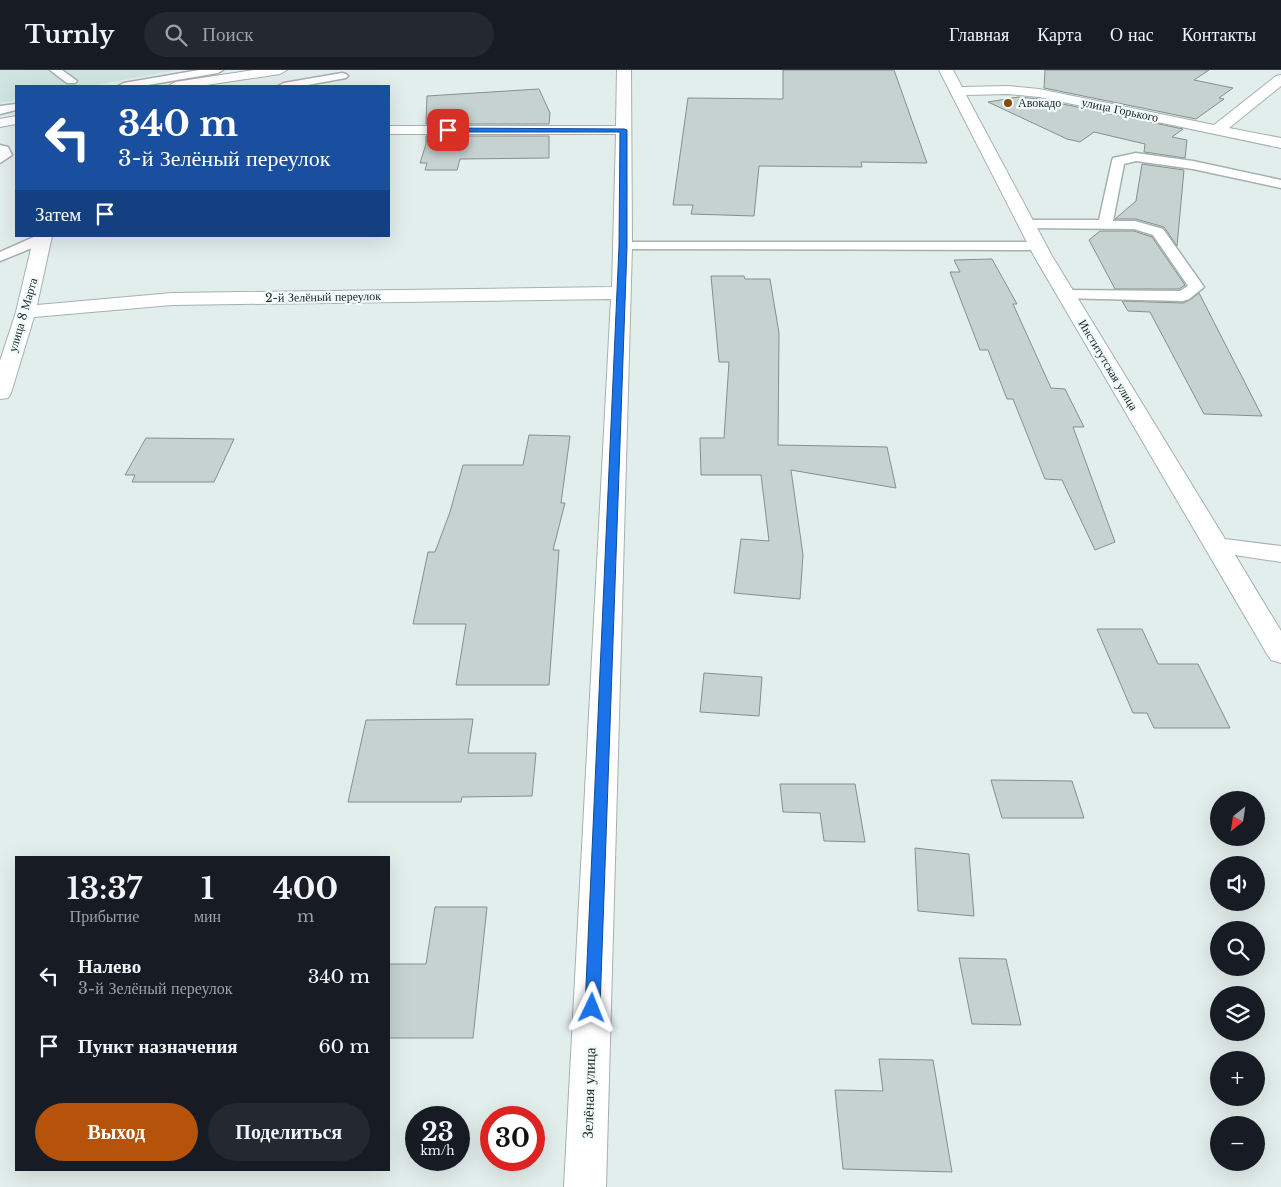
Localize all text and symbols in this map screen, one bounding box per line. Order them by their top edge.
search box [144,12,494,57]
text: Turnly [25,20,114,49]
icon: search [162,21,190,49]
text: Поиск [202,23,253,46]
text: Главная [949,24,1009,46]
text: Карта [1037,24,1082,46]
text: О нас [1110,24,1154,46]
text: Контакты [1182,24,1256,46]
street label: улица Горького [1080,94,1160,125]
place label: Авокадо [1018,95,1061,110]
marker: Авокадо [1002,97,1014,109]
text: 340 m [118,102,238,145]
icon: left [35,105,100,170]
pin [427,109,469,151]
icon: arrive [434,116,462,144]
text: 3-й Зелёный переулок [118,145,330,172]
icon: arrive [91,200,119,228]
text: Затем [35,203,81,226]
street label: улица 8 Марта [5,275,40,354]
street label: 2-й Зелёный переулок [265,288,381,305]
street label: Институтская улица [1075,317,1142,414]
north arrow [1210,791,1265,846]
map controls [1210,791,1265,1171]
button: sound [1210,856,1265,911]
text: 13:37 [67,870,142,907]
text: 1 [201,870,214,907]
text: 400 [273,870,338,907]
text: Прибытие [70,906,139,926]
text: мин [194,906,221,926]
text: m [297,906,314,926]
button: search [1210,921,1265,976]
text: Налево [78,955,141,978]
icon: left [35,962,63,990]
text: 340 m [308,965,370,988]
text: 3-й Зелёный переулок [78,978,233,998]
position arrow [565,981,617,1033]
button: layers [1210,986,1265,1041]
icon: arrive [35,1032,63,1060]
text: Пункт назначения [78,1035,238,1058]
text: 60 m [318,1035,370,1058]
street label: Зелёная улица [577,1047,600,1139]
button: + [1210,1051,1265,1106]
button: Выход [35,1103,198,1161]
button: Поделиться [208,1103,370,1161]
speed limit sign: 30 [480,1106,545,1171]
button: − [1210,1116,1265,1171]
text: 23 [421,1117,454,1148]
text: km/h [420,1143,455,1158]

